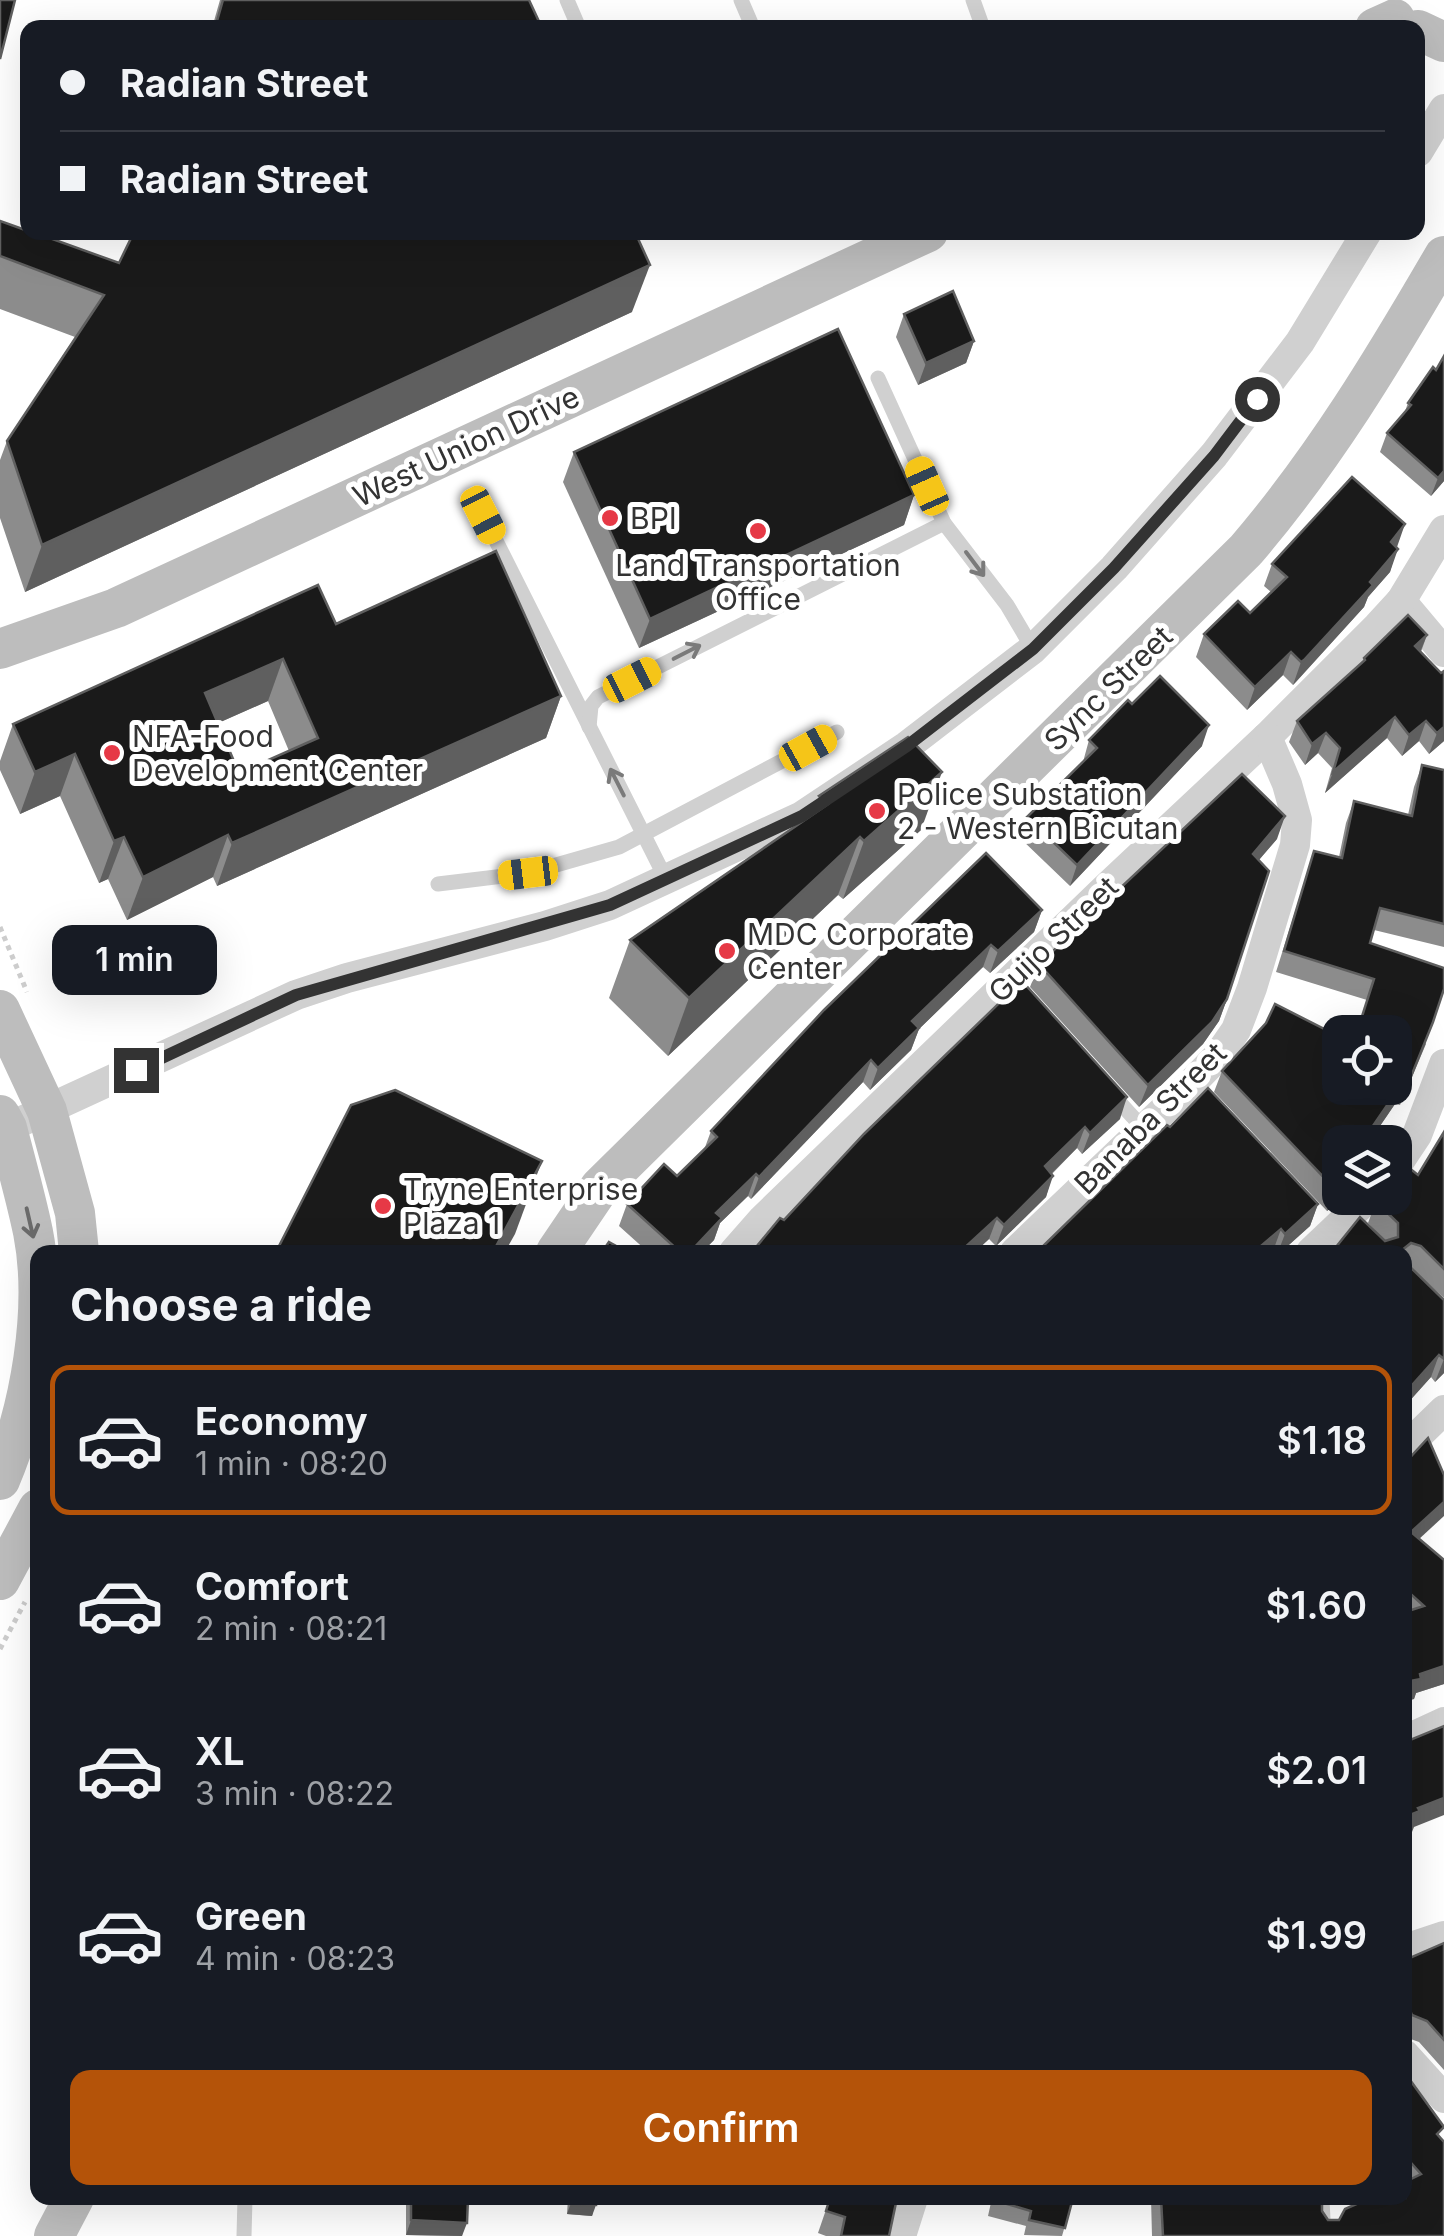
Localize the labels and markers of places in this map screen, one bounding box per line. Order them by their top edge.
place label: BPI [630,500,677,536]
marker: BPI [599,507,621,529]
marker: Land Transportation Office [747,520,769,542]
place label: Land Transportation Office [615,547,901,617]
place label: NFA-Food Development Center [132,718,423,788]
marker: NFA-Food Development Center [101,742,123,764]
place label: Police Substation 2 - Western Bicutan [897,776,1179,846]
marker: Police Substation 2 - Western Bicutan [866,800,888,822]
place label: MDC Corporate Center [747,916,969,986]
marker: MDC Corporate Center [716,940,738,962]
place label: Tryne Enterprise Plaza 1 [403,1171,638,1241]
marker: Tryne Enterprise Plaza 1 [372,1195,394,1217]

